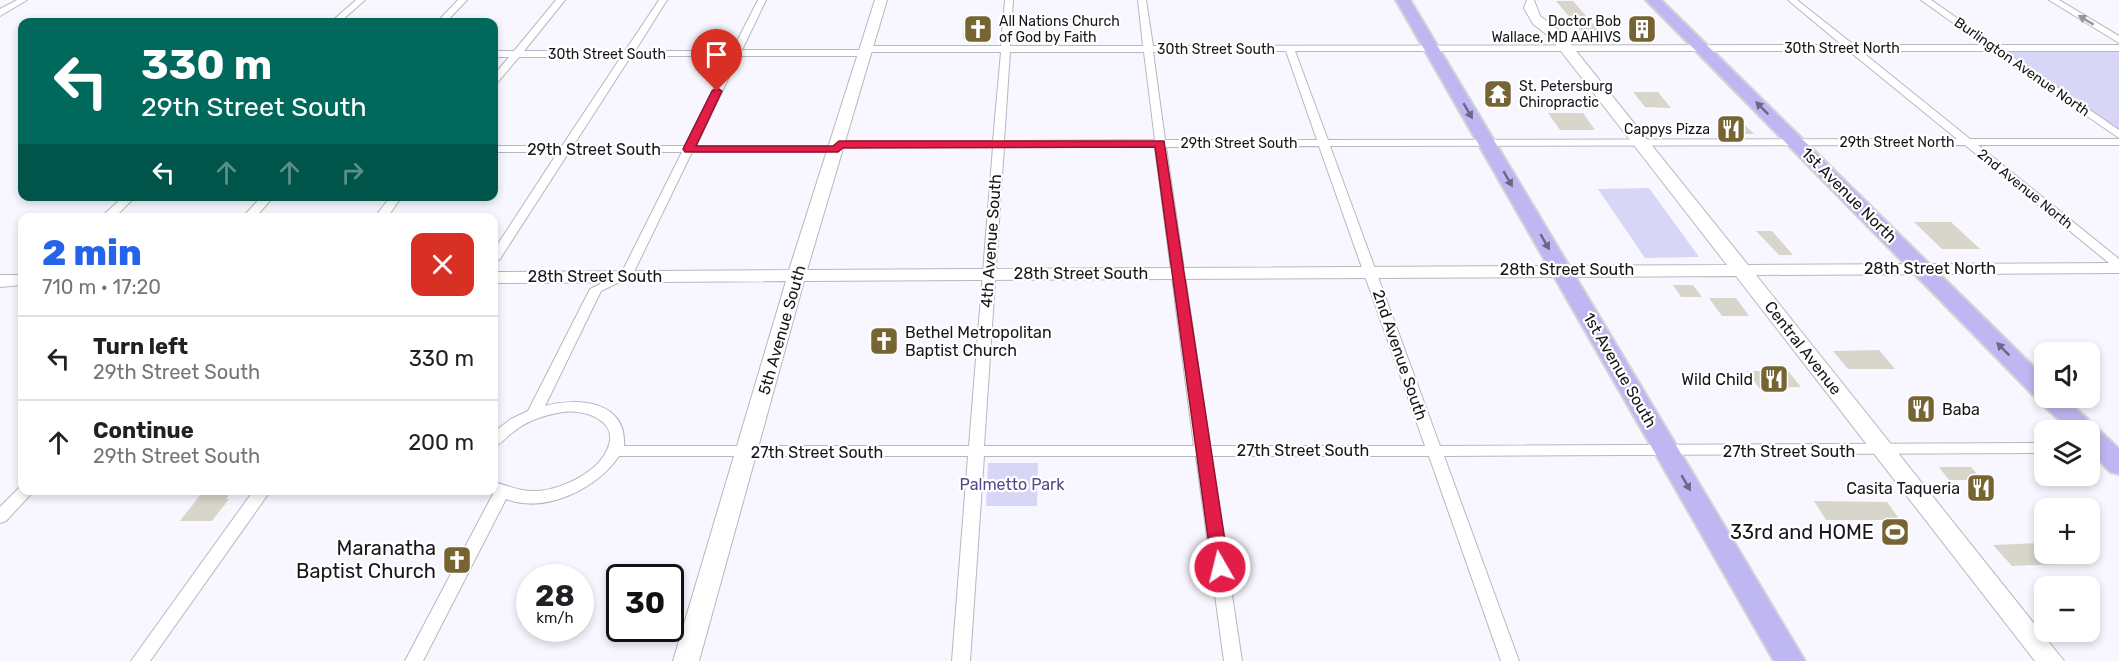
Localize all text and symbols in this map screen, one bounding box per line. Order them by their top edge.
church icon: All Nations Church of God by Faith [962,13,994,45]
place label: All Nations Church of God by Faith [999,13,1120,46]
place label: Doctor Bob Wallace, MD AAHIVS [1491,13,1621,46]
building icon: Doctor Bob Wallace, MD AAHIVS [1626,13,1658,45]
street label: Burlington Avenue North [1951,14,2093,120]
one-way arrow [2078,14,2094,25]
pin [691,29,742,91]
icon: arrive [700,38,733,71]
text: 330 m [141,40,272,90]
street label: 30th Street North [1784,40,1900,57]
street label: 30th Street South [1157,41,1275,58]
icon: left [42,42,120,120]
street label: 30th Street South [548,46,666,63]
temple icon: St. Petersburg Chiropractic [1482,78,1514,110]
place label: St. Petersburg Chiropractic [1519,78,1613,111]
text: 29th Street South [141,91,367,123]
one-way arrow [1755,102,1769,116]
one-way arrow [1463,103,1473,120]
restaurant icon: Cappys Pizza [1715,113,1747,145]
place label: Cappys Pizza [1624,121,1710,138]
street label: 29th Street North [1840,134,1954,151]
street label: 29th Street South [1180,135,1298,152]
street label: 29th Street South [527,140,661,159]
street label: 1st Avenue North [1797,143,1901,247]
street label: 2nd Avenue North [1974,145,2076,233]
icon: left [147,156,180,189]
icon: ahead [210,156,243,189]
icon: ahead [273,156,306,189]
icon: right [336,156,369,189]
one-way arrow [1503,171,1513,188]
street label: 4th Avenue South [977,173,1005,309]
text: 2 min [42,231,142,274]
button: close [411,233,474,296]
one-way arrow [1540,234,1550,251]
street label: 28th Street North [1864,259,1996,278]
street label: 28th Street South [1500,260,1634,279]
street label: 5th Avenue South [754,263,810,397]
street label: 28th Street South [1014,264,1148,283]
street label: 28th Street South [528,267,662,286]
text: 710 m · 17:20 [42,275,161,299]
street label: 2nd Avenue South [1369,287,1431,423]
street label: Central Avenue [1761,297,1845,399]
street label: 1st Avenue South [1579,309,1661,431]
place label: Bethel Metropolitan Baptist Church [905,323,1052,360]
church icon: Bethel Metropolitan Baptist Church [868,325,900,357]
text: Turn left [93,333,188,360]
icon: left [42,342,75,375]
map controls [2034,342,2100,642]
button: sound [2034,342,2100,408]
one-way arrow [1997,343,2011,357]
text: 330 m [409,345,474,372]
text: 29th Street South [93,360,260,384]
restaurant icon: Wild Child [1758,363,1790,395]
place label: Wild Child [1681,370,1753,389]
restaurant icon: Baba [1905,393,1937,425]
place label: Baba [1942,400,1980,419]
text: Continue [93,417,194,444]
button: layers [2034,420,2100,486]
icon: ahead [42,426,75,459]
text: 200 m [408,429,474,456]
street label: 27th Street South [1237,441,1369,460]
street label: 27th Street South [1723,442,1855,461]
street label: 27th Street South [751,443,883,462]
text: 29th Street South [93,444,260,468]
restaurant icon: Casita Taqueria [1965,472,1997,504]
park label: Palmetto Park [960,475,1065,494]
one-way arrow [1680,475,1691,491]
place label: Casita Taqueria [1846,479,1960,498]
button: + [2034,498,2100,564]
sports icon: 33rd and HOME [1879,516,1911,548]
place label: 33rd and HOME [1730,520,1874,544]
position arrow [1188,535,1252,599]
place label: Maranatha Baptist Church [296,536,436,583]
church icon: Maranatha Baptist Church [441,544,473,576]
speed limit sign: 30 [606,564,684,642]
button: − [2034,576,2100,642]
text: 28 [535,578,575,614]
text: km/h [536,609,574,627]

